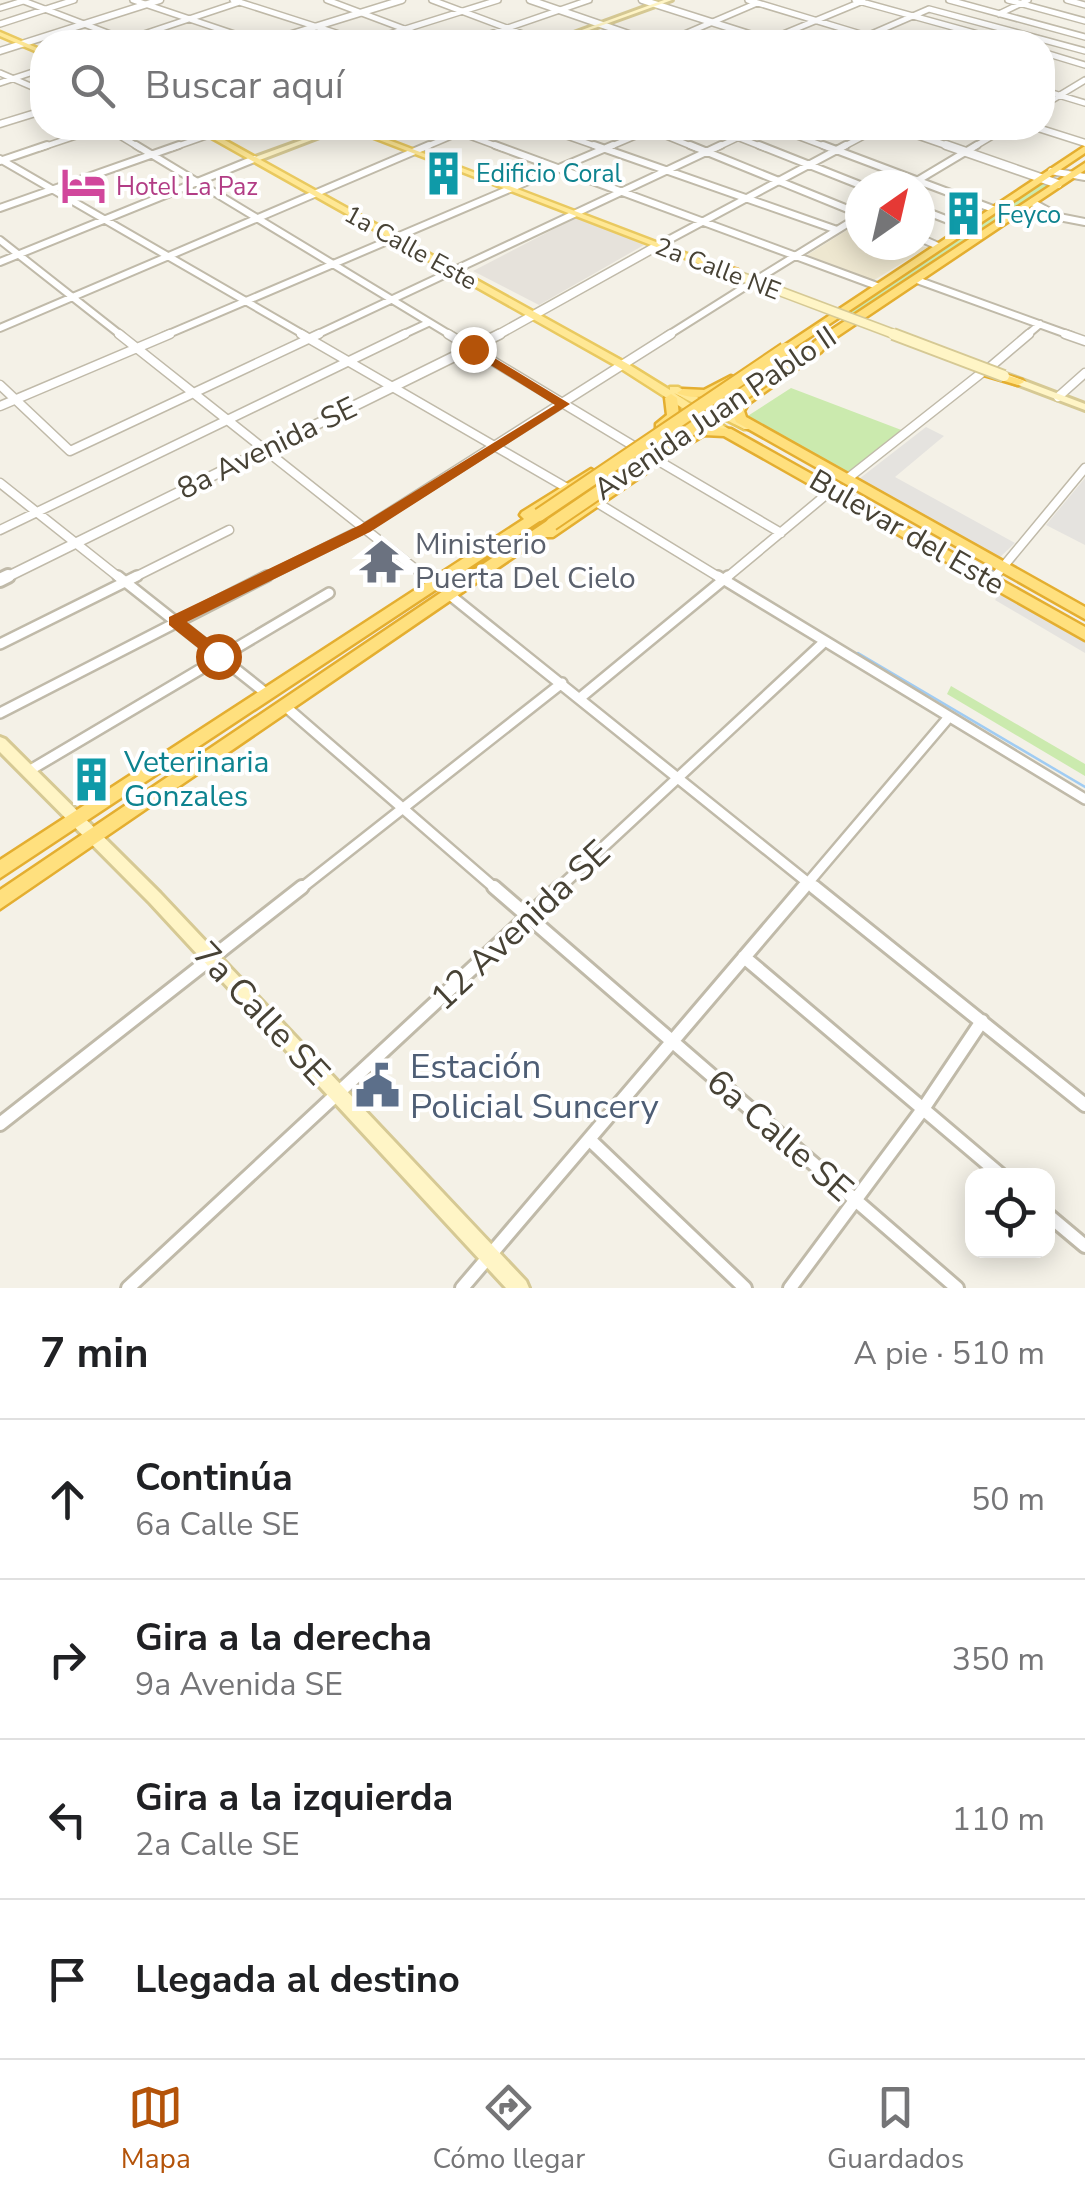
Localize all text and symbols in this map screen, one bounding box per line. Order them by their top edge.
search box [30,30,1055,140]
icon: search [65,58,120,113]
text: Buscar aquí [145,60,344,111]
building icon: Edificio Coral [419,149,467,197]
place label: Edificio Coral [476,157,622,191]
hotel icon: Hotel La Paz [59,162,107,210]
place label: Hotel La Paz [116,170,258,204]
north arrow [845,170,935,260]
building icon: Feyco [940,190,988,238]
street label: 1a Calle Este [338,197,483,298]
place label: Feyco [997,198,1061,232]
street label: 2a Calle NE [650,229,785,308]
street label: Avenida Juan Pablo II [586,317,845,510]
route end [451,327,497,373]
street label: 8a Avenida SE [171,387,364,510]
street label: Bulevar del Este [802,460,1012,605]
place label: Ministerio Puerta Del Cielo [415,524,636,599]
temple icon: Ministerio Puerta Del Cielo [358,537,406,585]
route start [196,634,242,680]
place label: Veterinaria Gonzales [123,742,269,817]
building icon: Veterinaria Gonzales [67,755,115,803]
street label: 12 Avenida SE [420,830,620,1021]
street label: 7a Calle SE [183,931,340,1095]
place label: Estación Policial Suncery [410,1043,659,1130]
street label: 6a Calle SE [696,1059,863,1212]
public building icon: Estación Policial Suncery [353,1062,401,1110]
map controls [965,1168,1055,1258]
button: locate [965,1168,1055,1258]
text: 7 min [40,1325,149,1382]
text: A pie · 510 m [853,1332,1045,1375]
text: Continúa [135,1452,293,1503]
icon: ahead [40,1472,95,1527]
text: 50 m [971,1478,1045,1521]
text: 6a Calle SE [135,1503,300,1546]
text: Gira a la derecha [135,1612,432,1663]
icon: right [40,1632,95,1687]
text: 350 m [952,1638,1045,1681]
text: 9a Avenida SE [135,1663,343,1706]
text: Gira a la izquierda [135,1772,453,1823]
icon: left [40,1792,95,1847]
text: 110 m [952,1798,1045,1841]
text: 2a Calle SE [135,1823,300,1866]
icon: arrive [40,1952,95,2007]
text: Llegada al destino [135,1954,460,2005]
tab: Mapa [121,2080,191,2178]
tab: Cómo llegar [432,2080,585,2178]
tab: Guardados [827,2080,964,2178]

